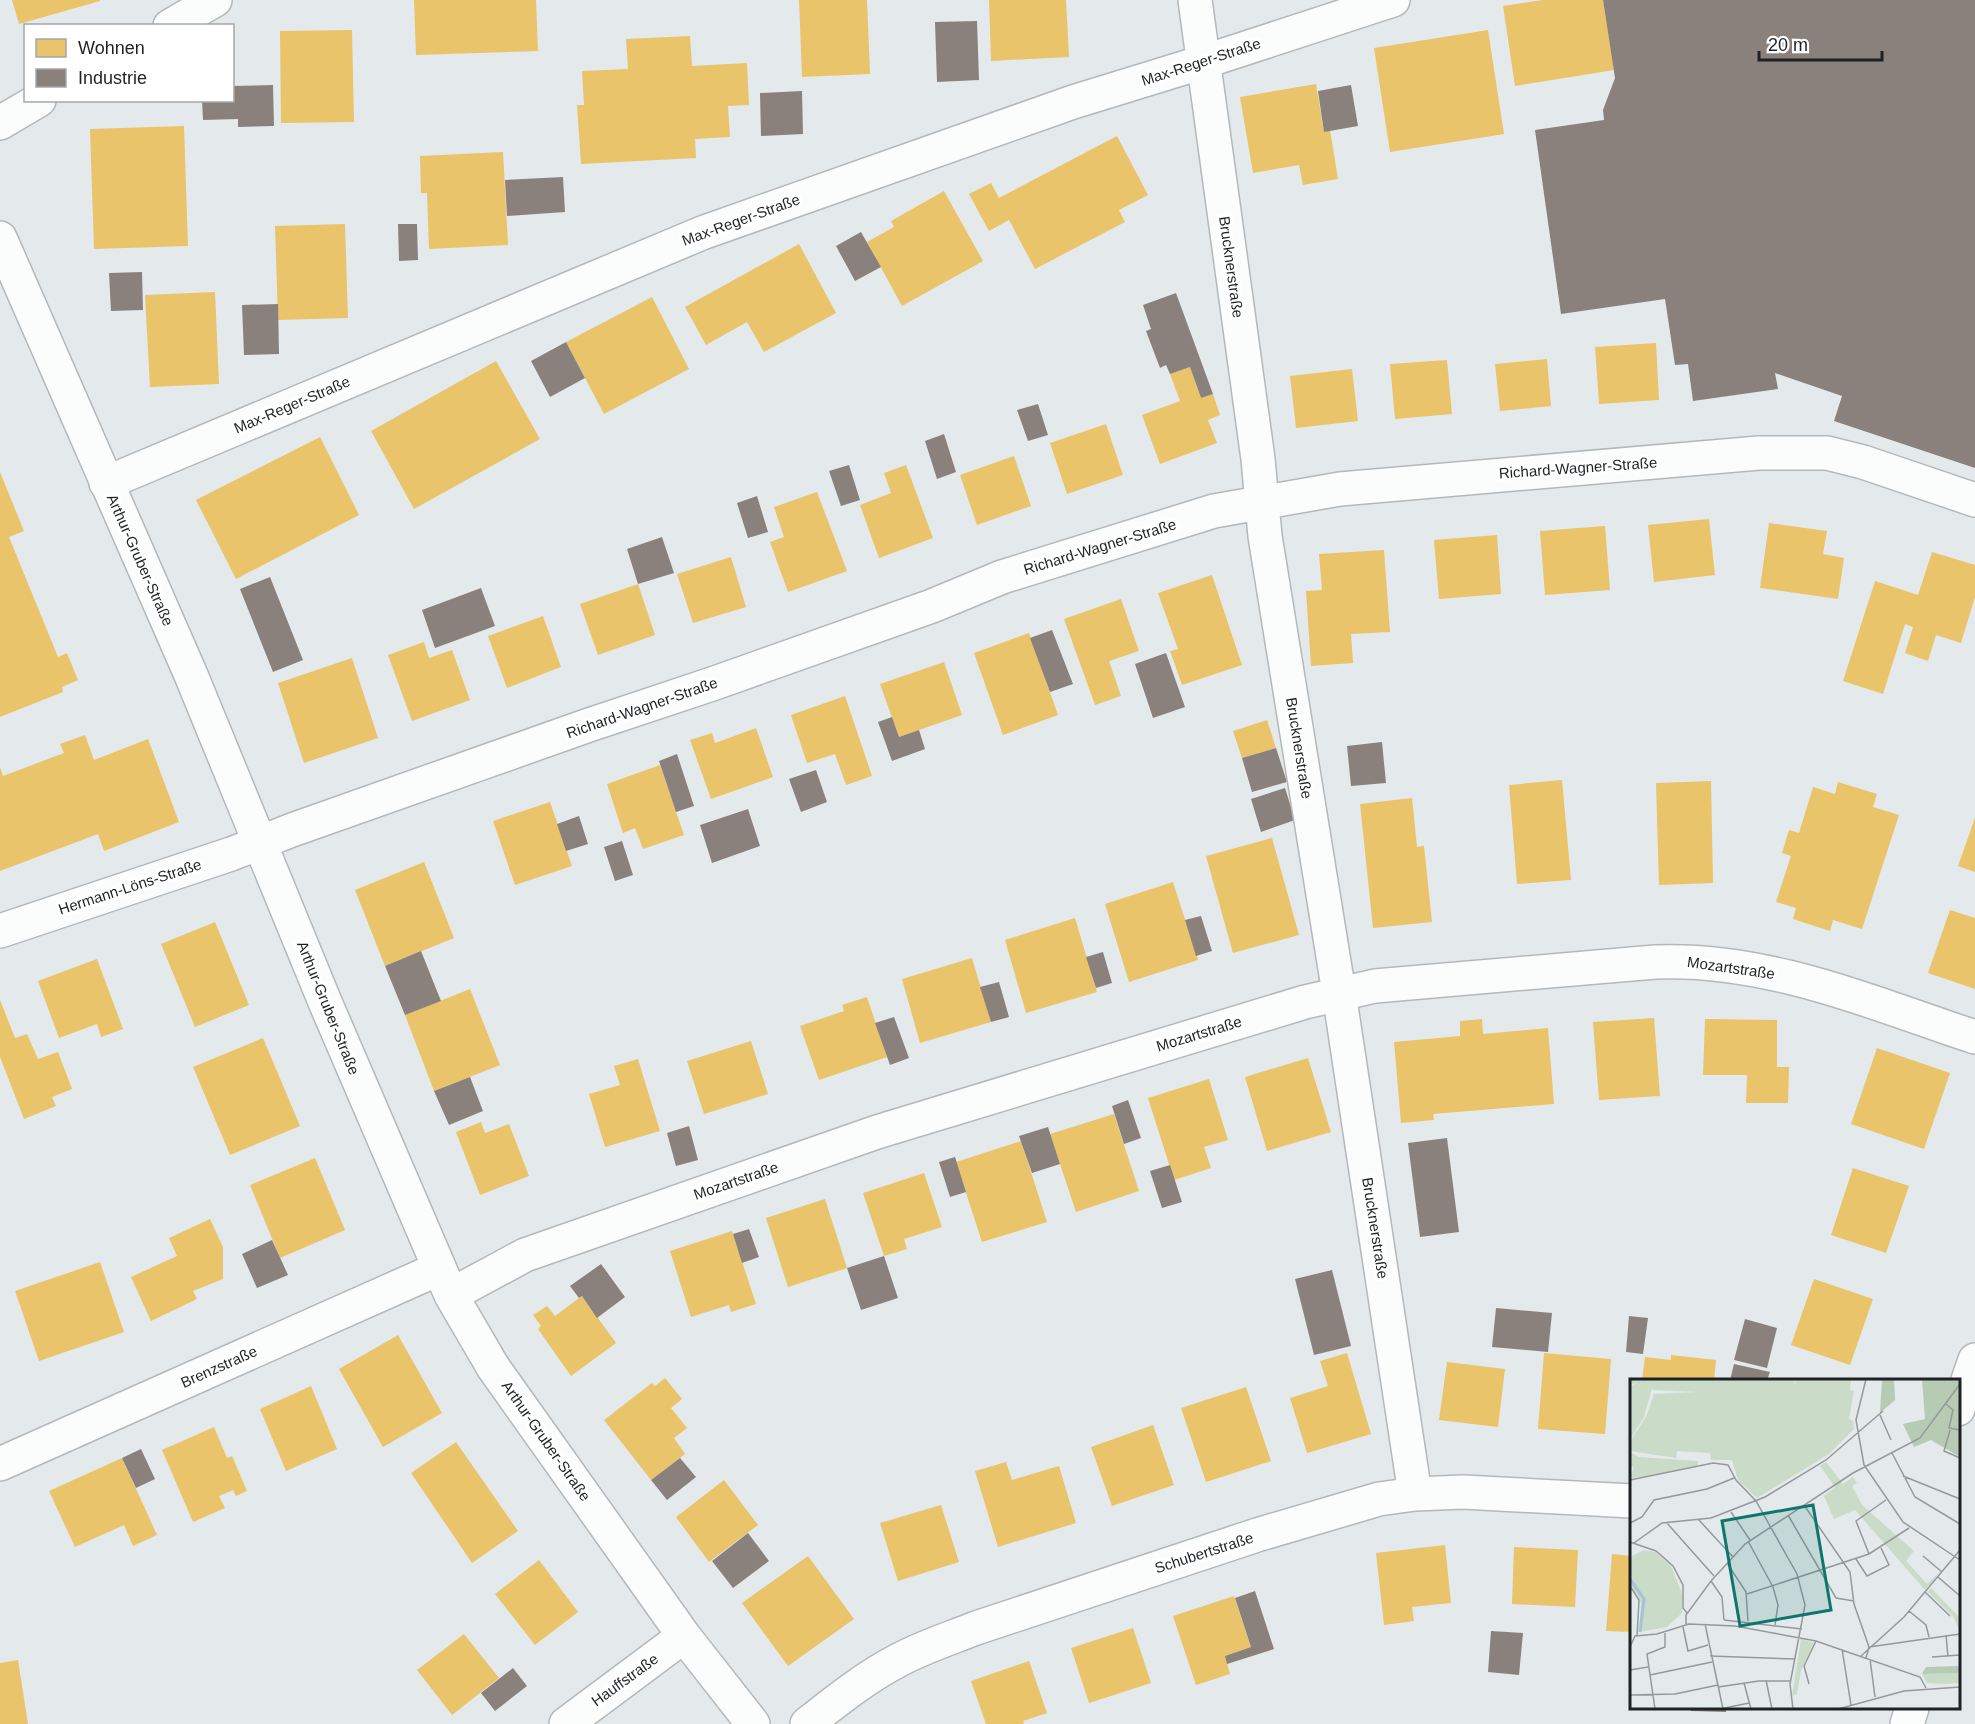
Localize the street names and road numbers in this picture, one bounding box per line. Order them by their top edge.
street label: Max-Reger-Straße [1139,34,1263,89]
street label: Max-Reger-Straße [680,190,802,249]
street label: Brucknerstraße [1216,215,1247,319]
street label: Max-Reger-Straße [231,372,352,437]
street label: Richard-Wagner-Straße [1498,453,1658,482]
street label: Arthur-Gruber-Straße [104,491,177,628]
street label: Richard-Wagner-Straße [1021,515,1178,578]
street label: Richard-Wagner-Straße [564,674,720,741]
street label: Brucknerstraße [1283,696,1316,800]
street label: Hermann-Löns-Straße [56,855,203,918]
street label: Arthur-Gruber-Straße [294,939,363,1077]
street label: Mozartstraße [1686,953,1776,982]
street label: Mozartstraße [1154,1012,1244,1055]
street label: Mozartstraße [691,1158,780,1203]
street label: Brucknerstraße [1359,1176,1392,1280]
street label: Brenzstraße [178,1342,260,1391]
street label: Arthur-Gruber-Straße [499,1377,594,1504]
street label: Schubertstraße [1152,1529,1255,1576]
street label: Hauffstraße [588,1650,661,1709]

